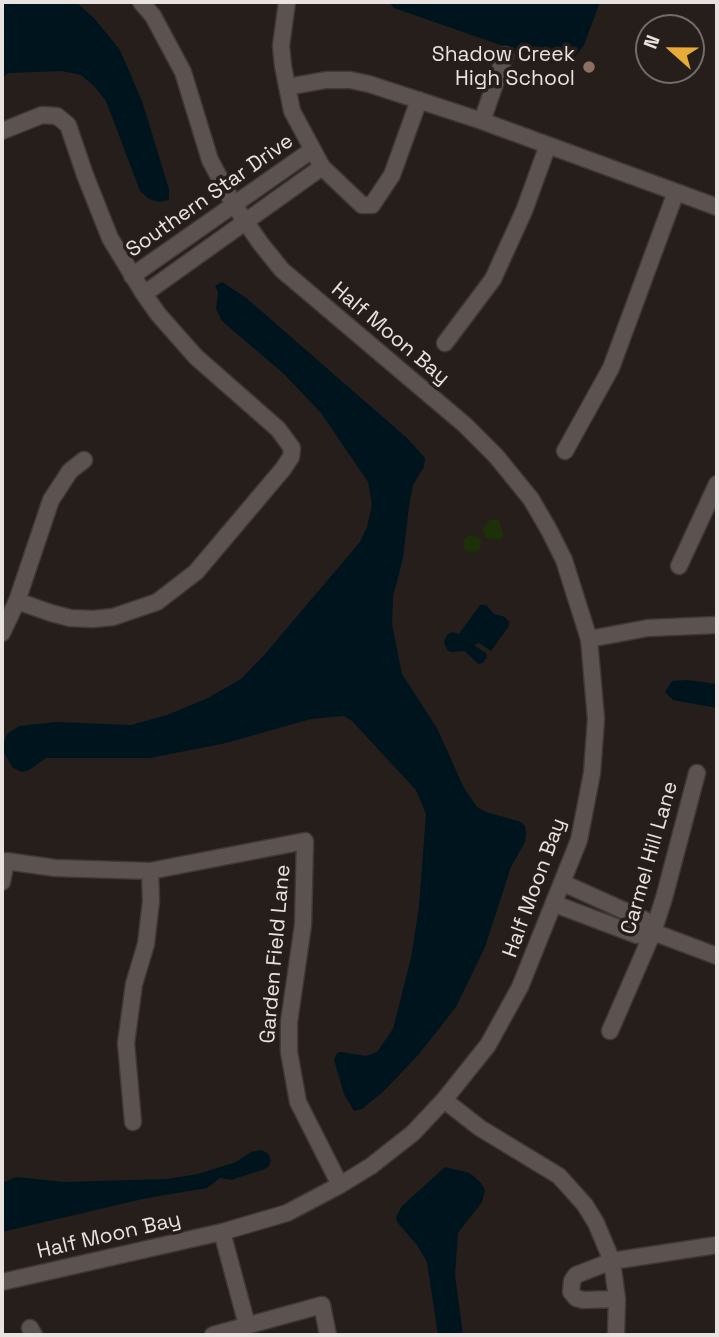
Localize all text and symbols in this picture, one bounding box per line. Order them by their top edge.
north arrow [635,14,705,84]
text: N [638,32,666,52]
place label: Shadow Creek High School [432,42,575,92]
marker: Shadow Creek High School [581,59,597,75]
street label: Southern Star Drive [122,129,298,263]
street label: Half Moon Bay [326,277,454,391]
street label: Carmel Hill Lane [616,779,684,937]
street label: Half Moon Bay [498,815,572,961]
street label: Garden Field Lane [256,863,296,1045]
street label: Half Moon Bay [35,1207,183,1265]

